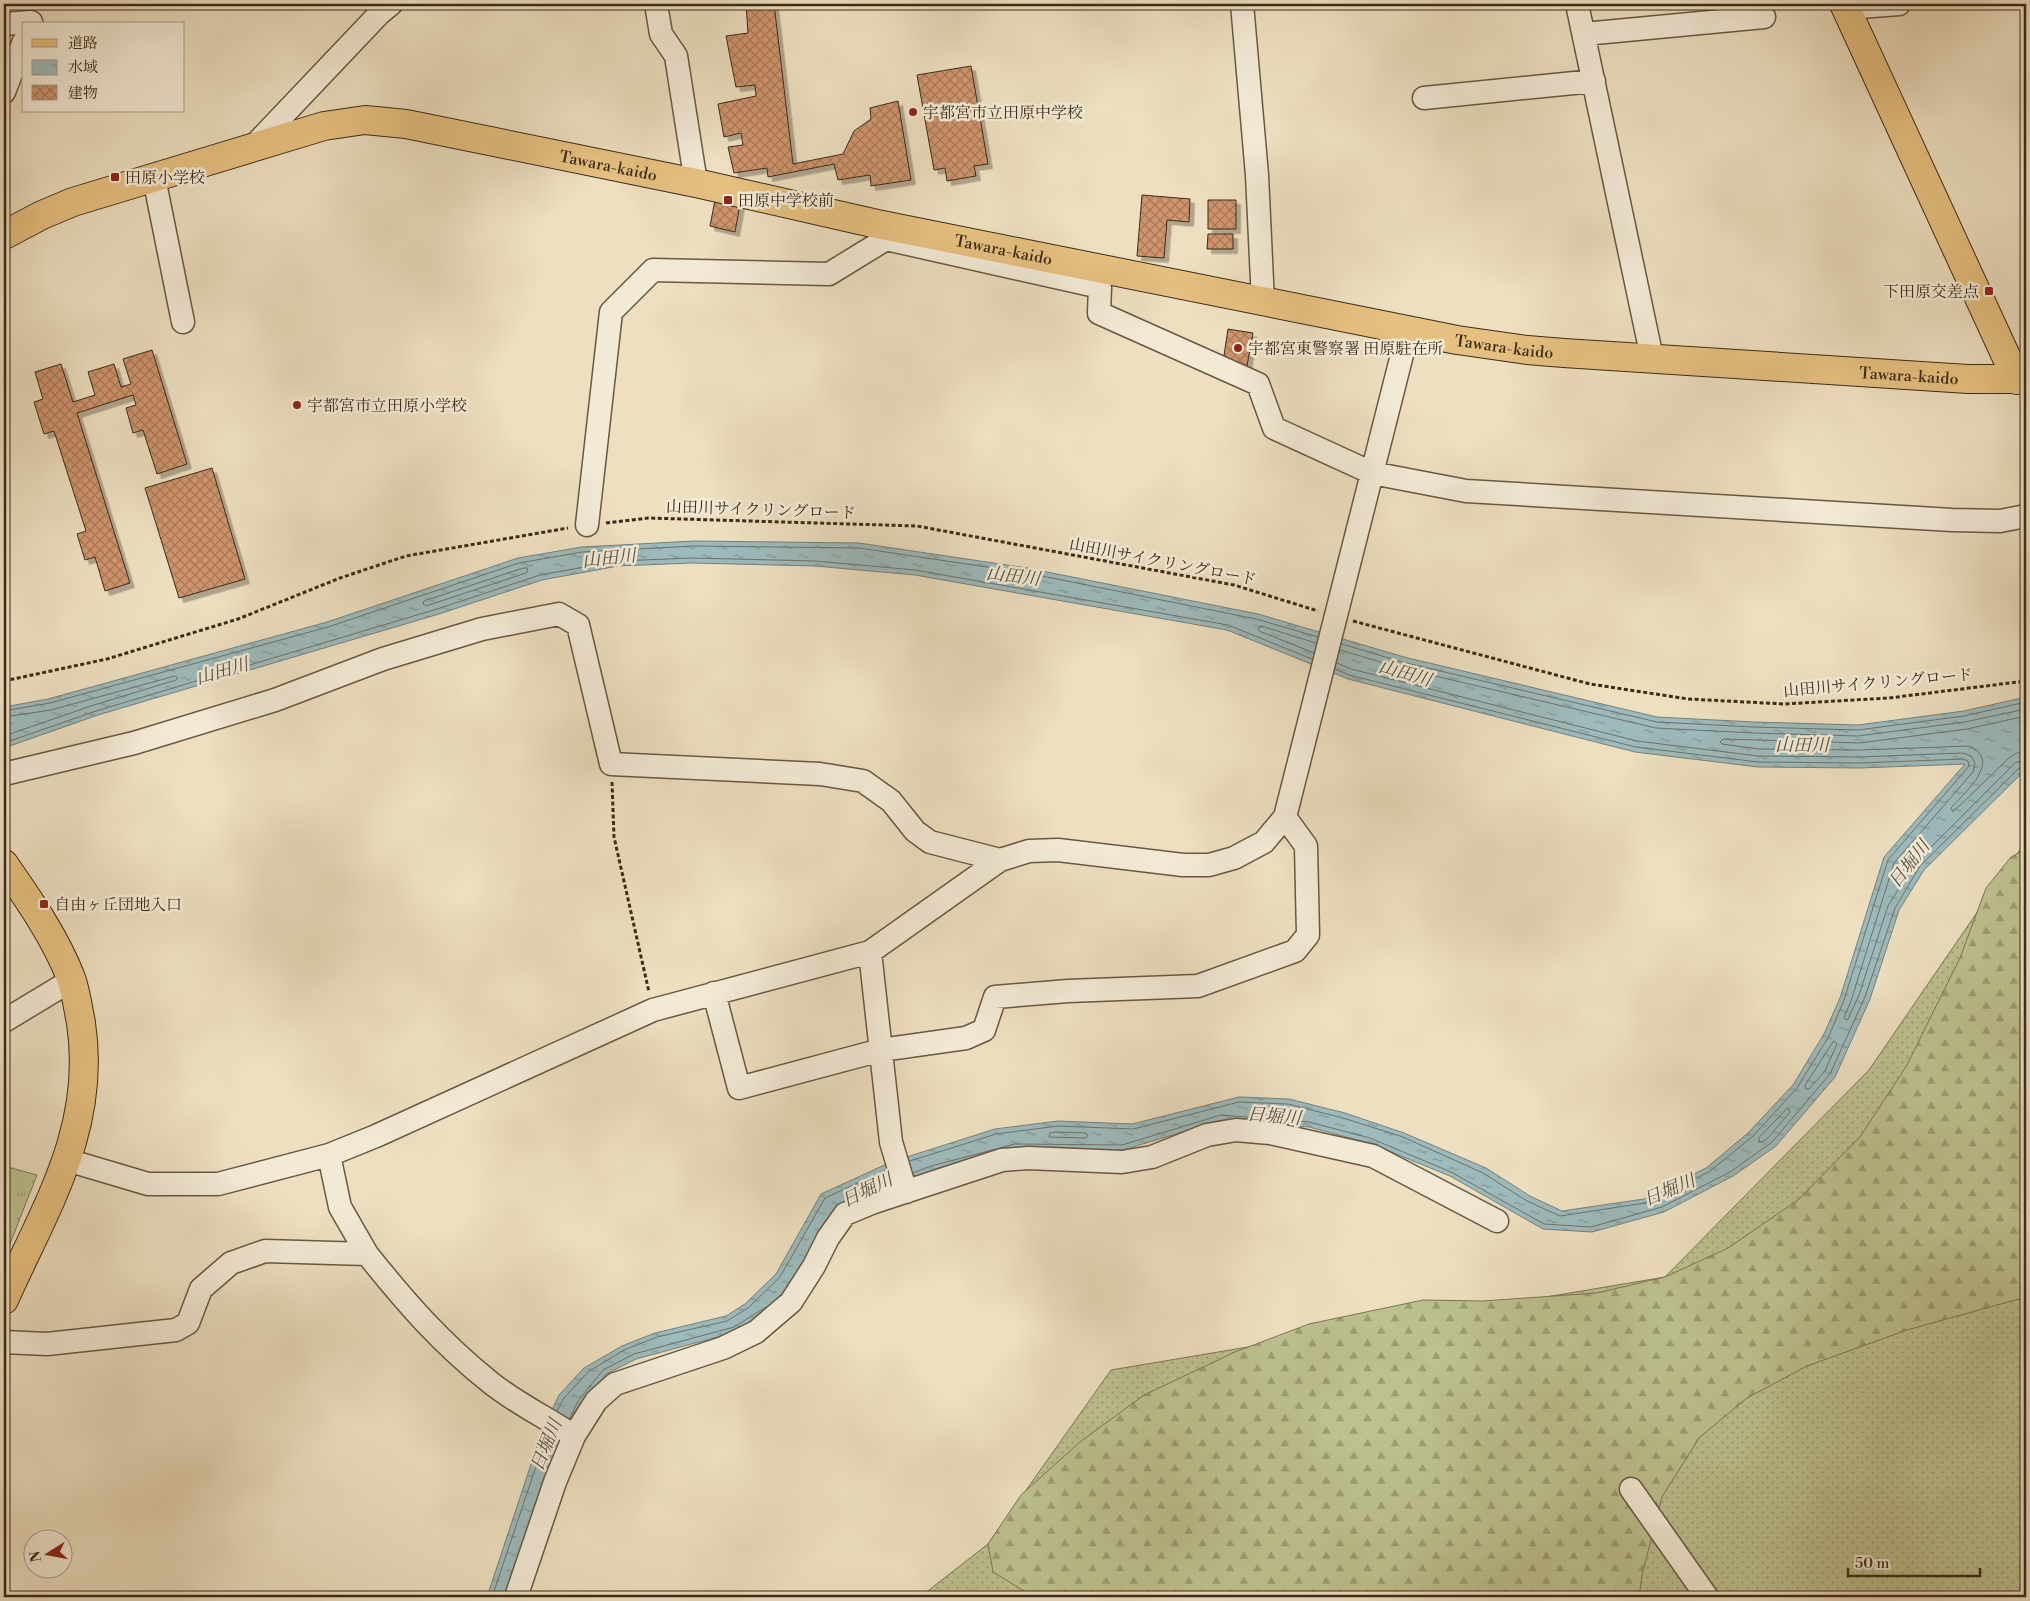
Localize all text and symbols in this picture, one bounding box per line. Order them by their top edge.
legend [22,22,185,112]
text: 道路 [68,34,98,53]
text: 水域 [68,58,98,77]
text: 建物 [68,84,98,103]
place label: 宇都宮市立田原中学校 [923,103,1083,123]
marker: 宇都宮市立田原中学校 [907,106,919,118]
street label: Tawara-kaido [558,146,659,186]
place label: 田原小学校 [125,168,205,188]
marker: 田原小学校 [109,171,121,183]
place label: 田原中学校前 [738,191,834,211]
marker: 田原中学校前 [722,194,734,206]
street label: Tawara-kaido [953,231,1054,270]
place label: 下田原交差点 [1883,282,1979,302]
marker: 下田原交差点 [1983,285,1995,297]
street label: Tawara-kaido [1453,331,1554,363]
place label: 宇都宮東警察署 田原駐在所 [1248,339,1443,359]
marker: 宇都宮東警察署 田原駐在所 [1232,342,1244,354]
street label: Tawara-kaido [1859,363,1959,389]
place label: 宇都宮市立田原小学校 [307,396,467,416]
marker: 宇都宮市立田原小学校 [291,399,303,411]
street label: 山田川サイクリングロード [666,497,856,523]
street label: 山田川サイクリングロード [1068,534,1258,590]
water label: 山田川 [581,544,639,573]
water label: 山田川 [985,562,1043,591]
water label: 山田川 [193,652,253,690]
water label: 山田川 [1376,655,1436,693]
street label: 山田川サイクリングロード [1782,665,1974,701]
water label: 山田川 [1775,734,1831,757]
water label: 日堀川 [1884,834,1936,893]
place label: 自由ヶ丘団地入口 [54,895,182,915]
marker: 自由ヶ丘団地入口 [38,898,50,910]
water label: 日堀川 [1246,1103,1304,1130]
water label: 日堀川 [838,1167,898,1213]
water label: 日堀川 [1640,1169,1700,1212]
water label: 日堀川 [526,1414,568,1475]
north arrow [22,1528,72,1578]
scale bar [1848,1546,1980,1578]
text: N [26,1549,46,1563]
text: 50 m [1855,1554,1889,1573]

